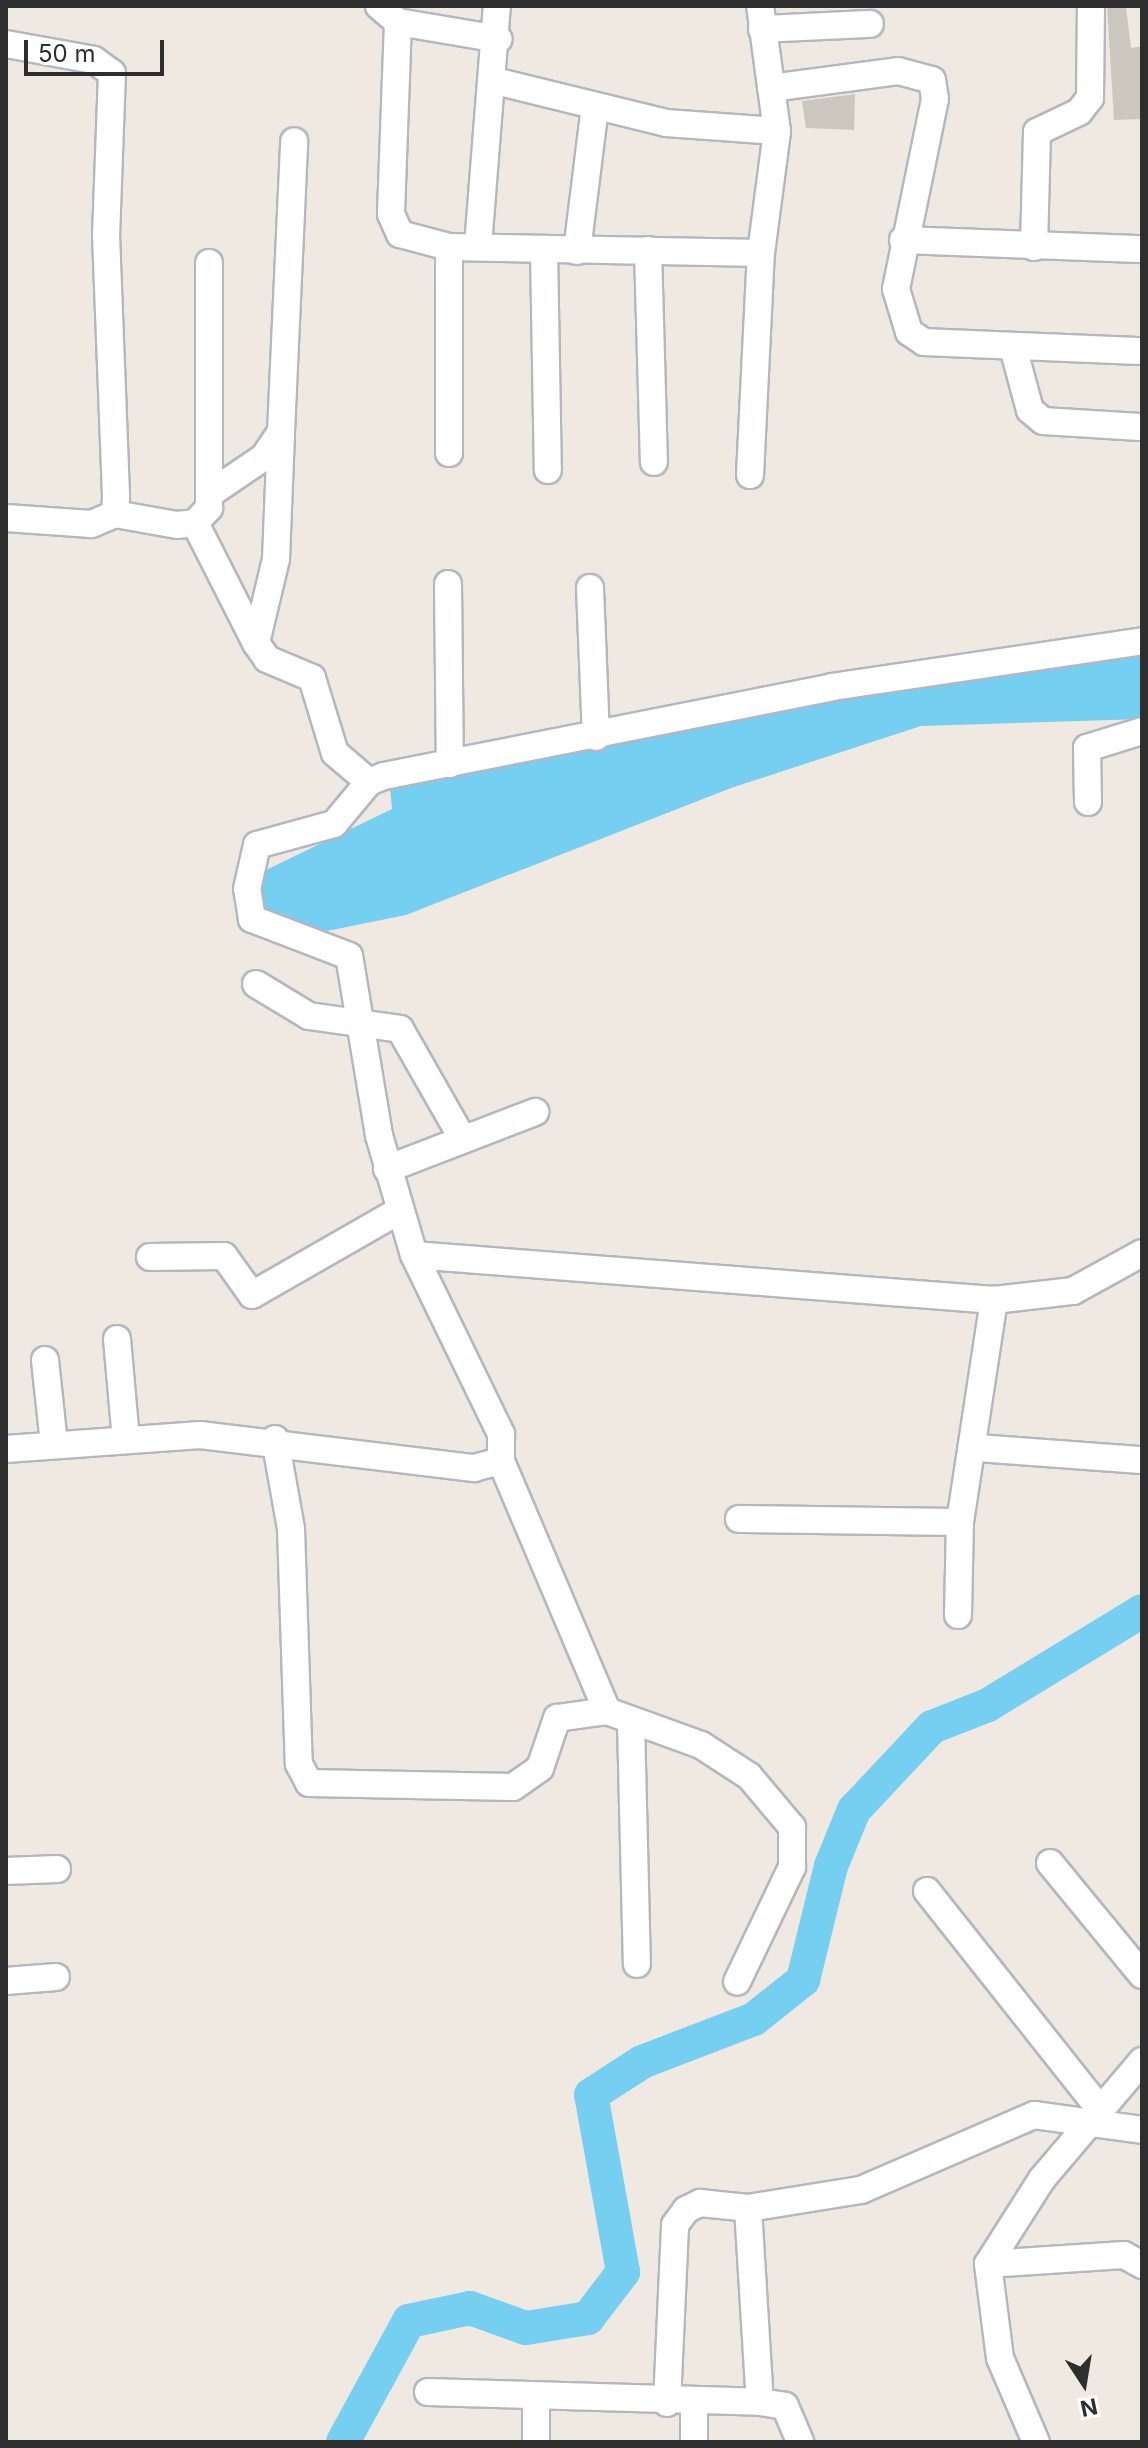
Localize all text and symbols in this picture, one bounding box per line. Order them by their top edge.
scale bar [28,24,168,74]
text: 50 m [38,39,96,68]
north arrow [1044,2344,1124,2424]
text: N [1078,2393,1100,2422]

